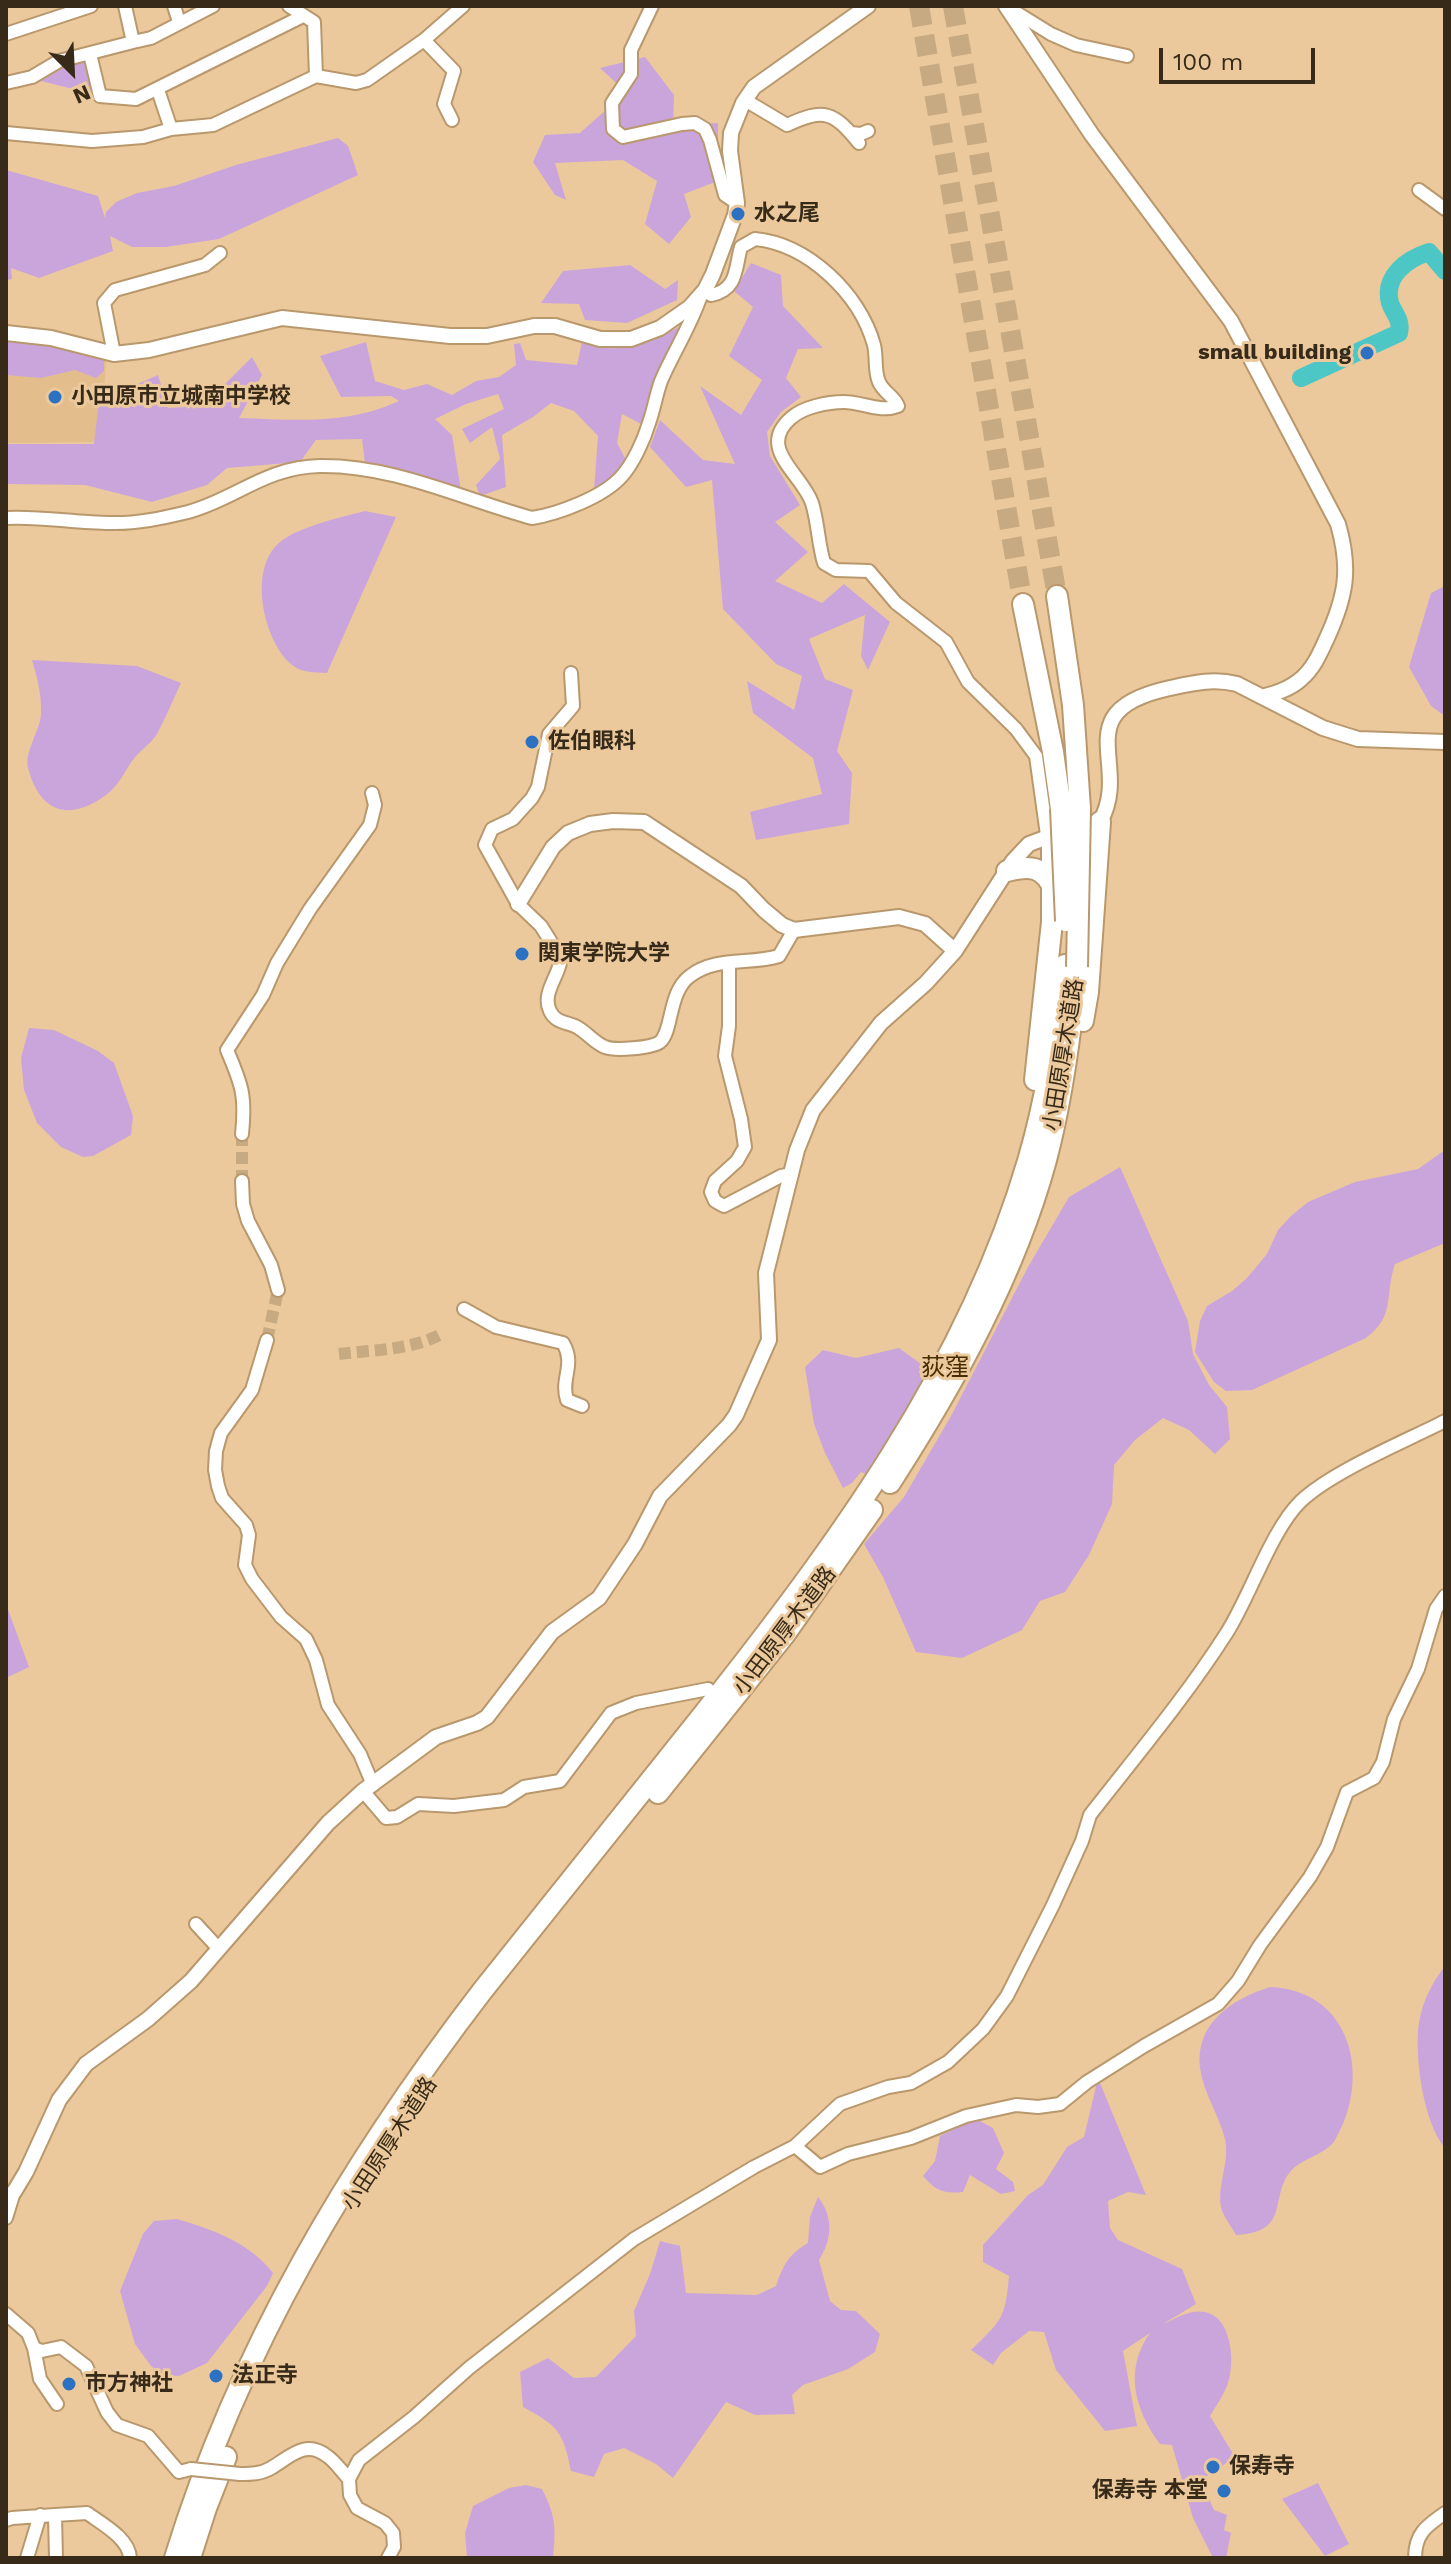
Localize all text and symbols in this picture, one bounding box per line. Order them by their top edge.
north arrow [32,32,112,112]
scale bar [1163,32,1319,82]
text: 100 m [1173,48,1243,76]
text: N [69,80,95,109]
place label: 水之尾 [754,201,820,227]
marker: 水之尾 [729,205,747,223]
place label: small building [1198,340,1351,366]
marker: small building [1358,344,1376,362]
place label: 小田原市立城南中学校 [71,384,291,410]
marker: 小田原市立城南中学校 [46,388,64,406]
place label: 佐伯眼科 [548,729,636,755]
marker: 佐伯眼科 [523,733,541,751]
place label: 関東学院大学 [538,941,670,967]
marker: 関東学院大学 [513,945,531,963]
street label: 小田原厚木道路 [1039,977,1089,1133]
district label: 荻窪 [921,1354,969,1382]
street label: 小田原厚木道路 [728,1562,842,1700]
street label: 小田原厚木道路 [337,2072,443,2216]
place label: 法正寺 [232,2363,298,2389]
marker: 法正寺 [207,2367,225,2385]
place label: 市方神社 [85,2371,173,2397]
marker: 市方神社 [60,2375,78,2393]
place label: 保寿寺 [1229,2454,1295,2480]
marker: 保寿寺 [1204,2458,1222,2476]
place label: 保寿寺 本堂 [1092,2478,1208,2504]
marker: 保寿寺 本堂 [1215,2482,1233,2500]

